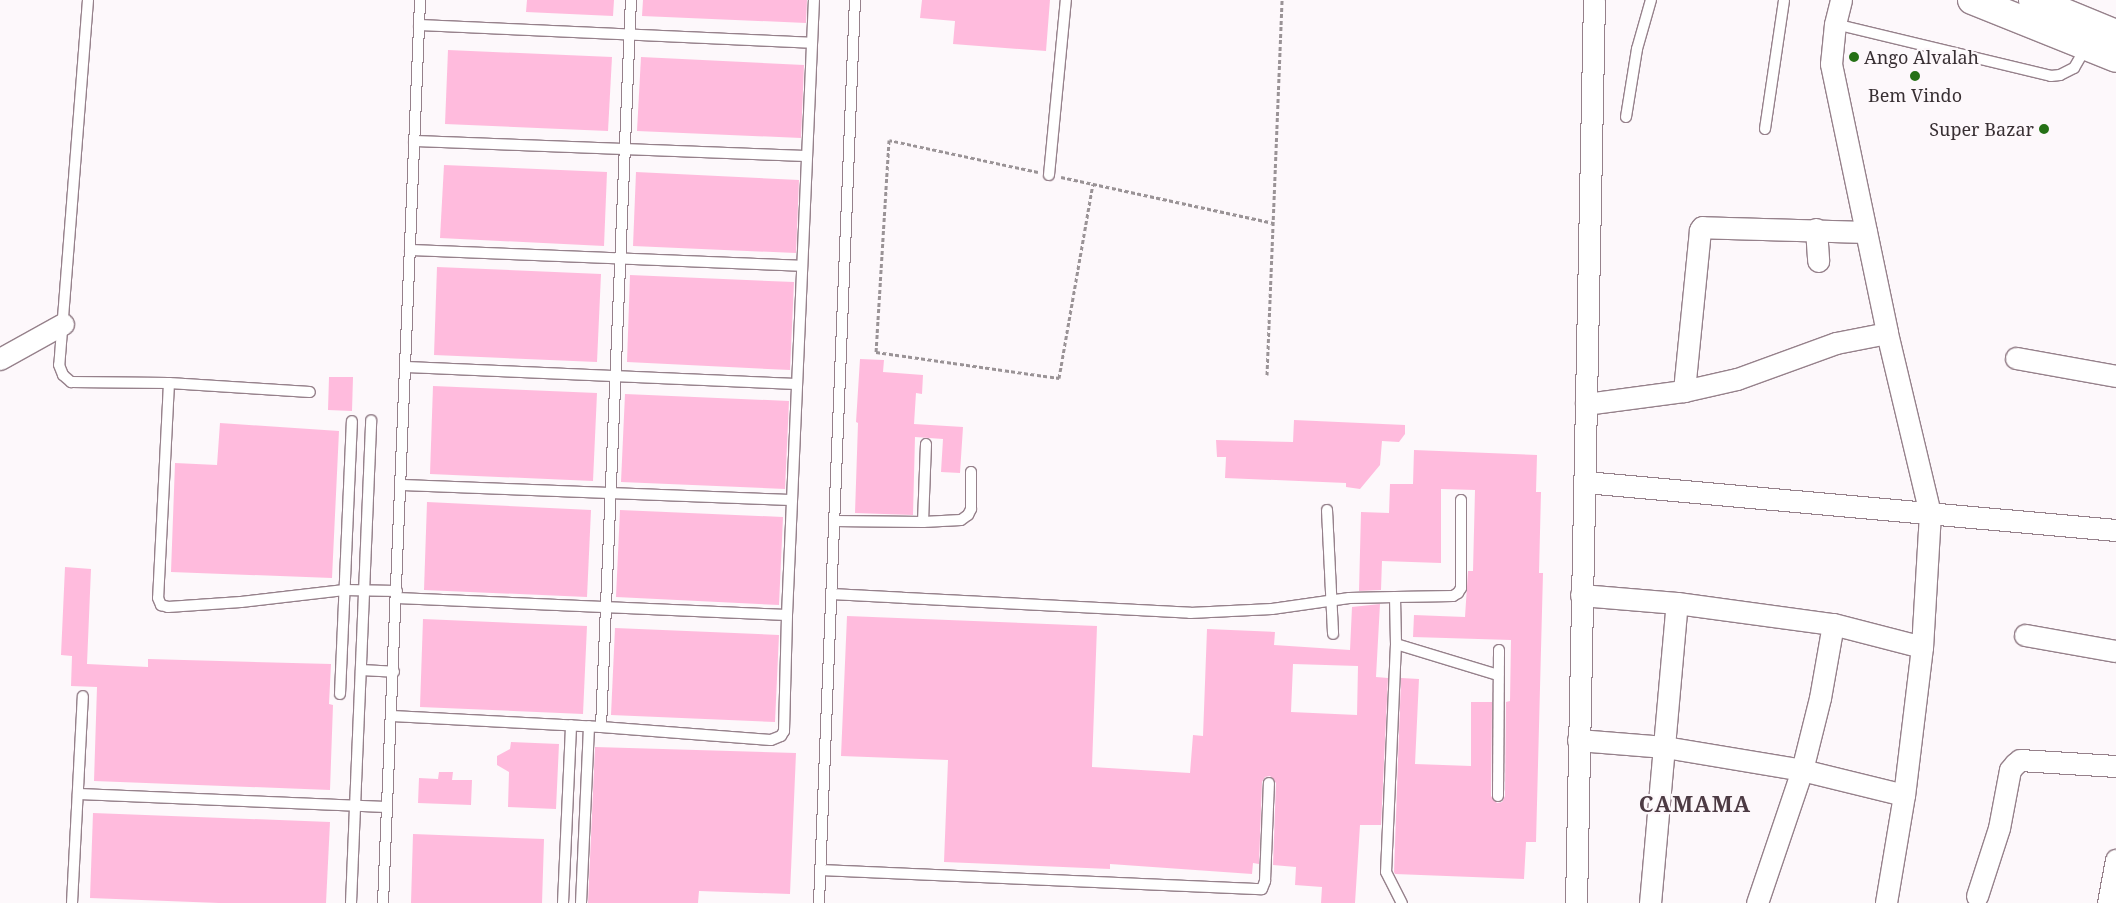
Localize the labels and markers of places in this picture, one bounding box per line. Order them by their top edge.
place label: Ango Alvalah [1864,46,1979,68]
marker: Ango Alvalah [1848,51,1860,63]
marker: Bem Vindo [1909,70,1921,82]
place label: Bem Vindo [1868,84,1962,106]
place label: Super Bazar [1929,118,2034,140]
marker: Super Bazar [2038,123,2050,135]

